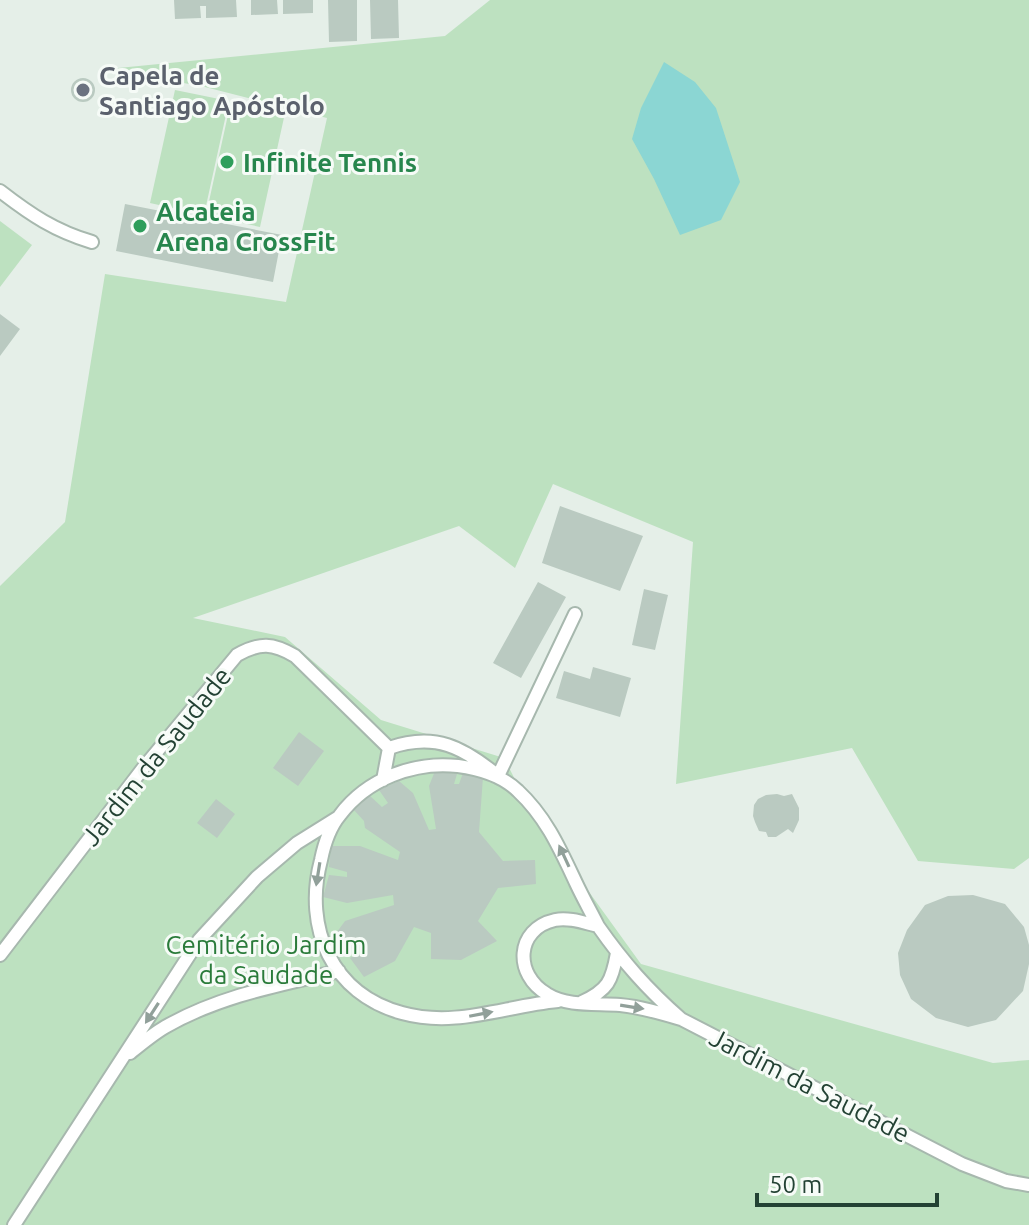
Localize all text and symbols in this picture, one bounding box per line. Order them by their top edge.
place label: Capela de Santiago Apóstolo [99,61,325,120]
marker: Capela de Santiago Apóstolo [74,81,92,99]
place label: Infinite Tennis [243,148,417,177]
marker: Infinite Tennis [218,153,236,171]
place label: Alcateia Arena CrossFit [156,197,336,256]
marker: Alcateia Arena CrossFit [131,217,149,235]
street label: Jardim da Saudade [75,661,237,851]
one-way arrow [557,845,571,868]
one-way arrow [312,862,324,887]
park label: Cemitério Jardim da Saudade [166,930,366,989]
one-way arrow [619,1001,644,1014]
one-way arrow [145,1002,159,1024]
one-way arrow [468,1007,493,1020]
street label: Jardim da Saudade [705,1022,915,1148]
scale bar [757,1157,937,1207]
text: 50 m [769,1171,822,1198]

